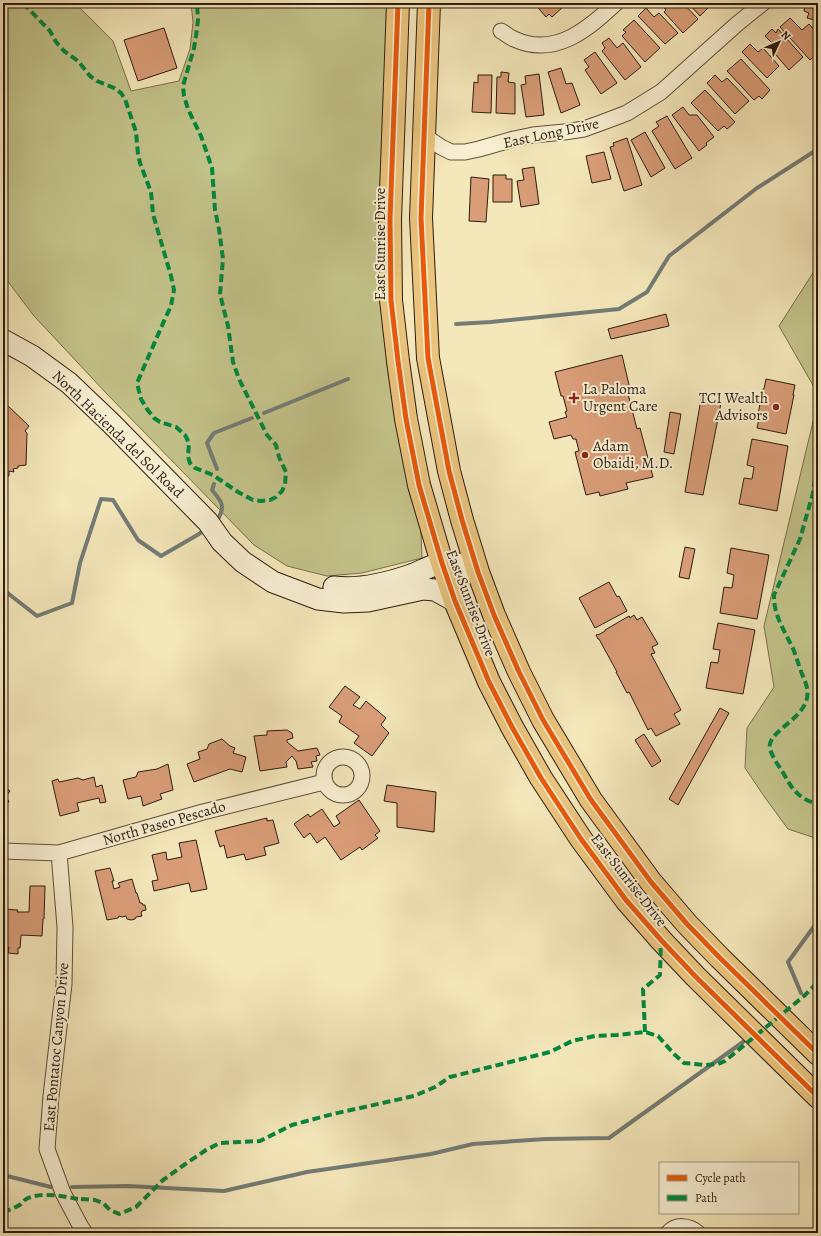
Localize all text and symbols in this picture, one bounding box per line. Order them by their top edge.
north arrow [759,22,799,62]
text: N [778,27,794,43]
street label: East Long Drive [501,113,601,153]
street label: East Sunrise Drive [370,187,390,301]
street label: North Hacienda del Sol Road [48,366,189,503]
place label: La Paloma Urgent Care [583,379,658,416]
place label: TCI Wealth Advisors [699,388,768,425]
marker: La Paloma Urgent Care [568,392,580,404]
marker: TCI Wealth Advisors [771,402,781,412]
place label: Adam Obaidi, M.D. [592,436,673,473]
marker: Adam Obaidi, M.D. [580,450,590,460]
street label: East Sunrise Drive [441,547,501,660]
street label: North Paseo Pescado [100,796,228,850]
street label: East Sunrise Drive [586,829,672,931]
street label: East Pontatoc Canyon Drive [39,961,73,1132]
legend [659,1162,799,1214]
text: Cycle path [695,1170,746,1186]
text: Path [695,1190,718,1206]

